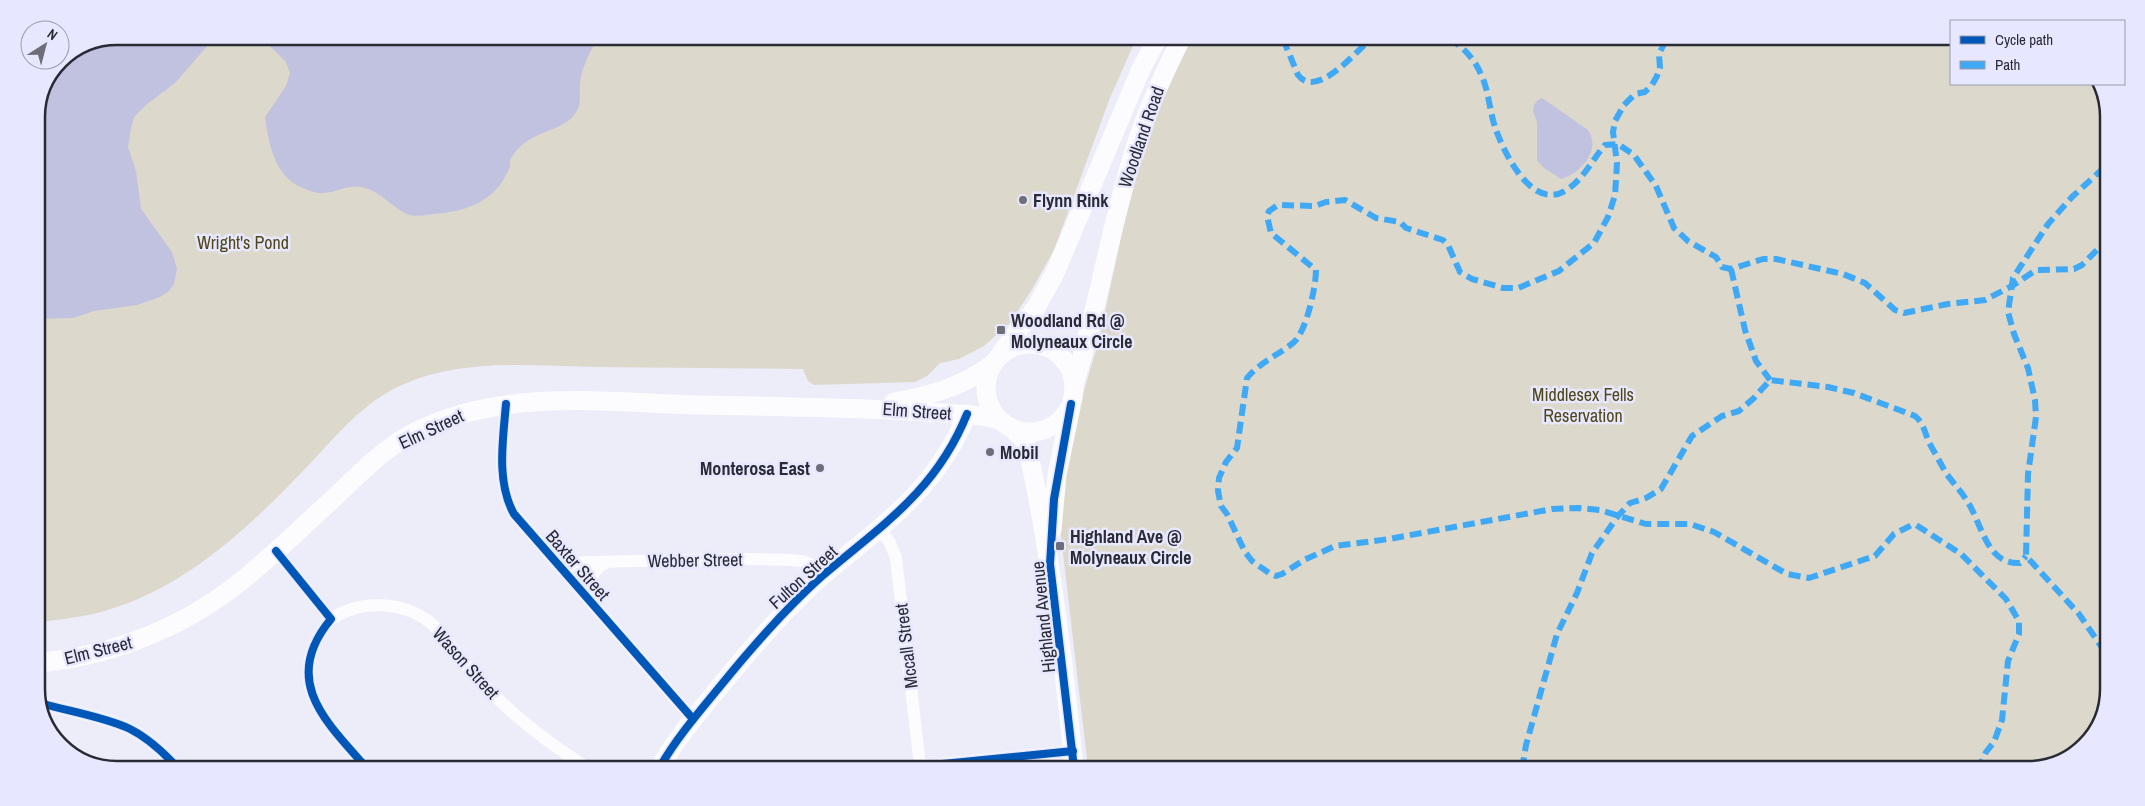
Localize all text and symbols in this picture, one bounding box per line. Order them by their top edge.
north arrow [20,20,70,70]
legend [1950,20,2125,85]
text: N [44,25,61,44]
text: Cycle path [1995,29,2053,50]
text: Path [1995,54,2020,75]
street label: Woodland Road [1112,83,1170,191]
place label: Flynn Rink [1033,188,1109,213]
marker: Flynn Rink [1017,194,1029,206]
park label: Wright's Pond [197,230,289,255]
place label: Woodland Rd @ Molyneaux Circle [1011,308,1132,354]
marker: Woodland Rd @ Molyneaux Circle [995,324,1007,336]
park label: Middlesex Fells Reservation [1532,382,1634,428]
street label: Elm Street [882,396,952,426]
street label: Elm Street [394,403,468,455]
place label: Mobil [1000,440,1039,465]
marker: Mobil [984,446,996,458]
place label: Monterosa East [700,456,810,481]
marker: Monterosa East [814,462,826,474]
street label: Baxter Street [540,524,616,606]
place label: Highland Ave @ Molyneaux Circle [1070,524,1191,570]
street label: Fulton Street [763,539,843,615]
marker: Highland Ave @ Molyneaux Circle [1054,540,1066,552]
street label: Webber Street [647,547,743,573]
street label: Highland Avenue [1025,560,1061,674]
street label: Mccall Street [888,602,924,690]
street label: Wason Street [427,622,505,704]
street label: Elm Street [62,630,134,670]

